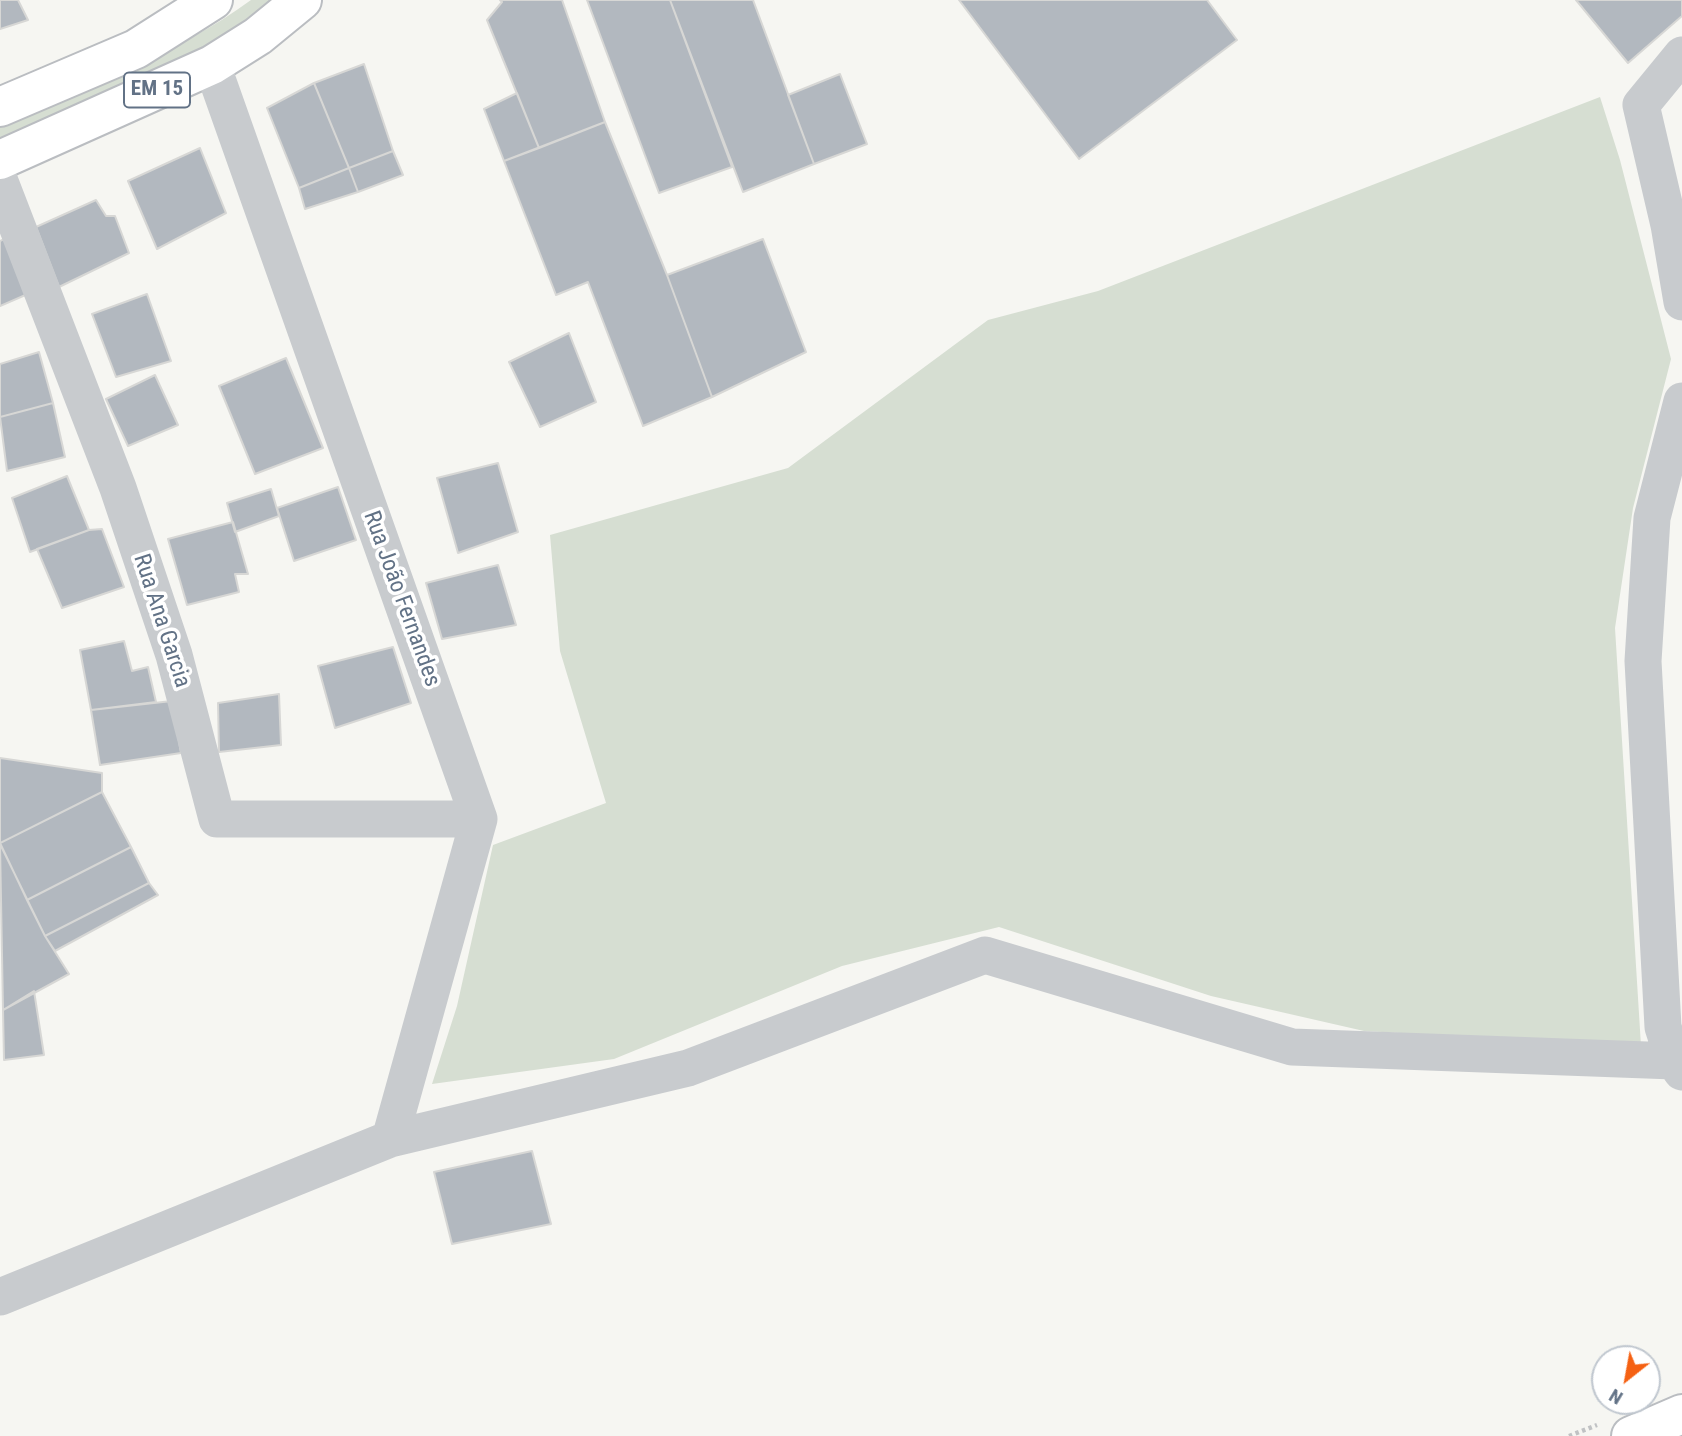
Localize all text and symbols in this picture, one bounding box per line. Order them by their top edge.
road number: EM 15 [124,72,190,108]
street label: Rua João Fernandes [356,507,446,691]
street label: Rua Ana Garcia [126,551,196,691]
north arrow [1591,1345,1661,1415]
text: N [1605,1384,1627,1410]

